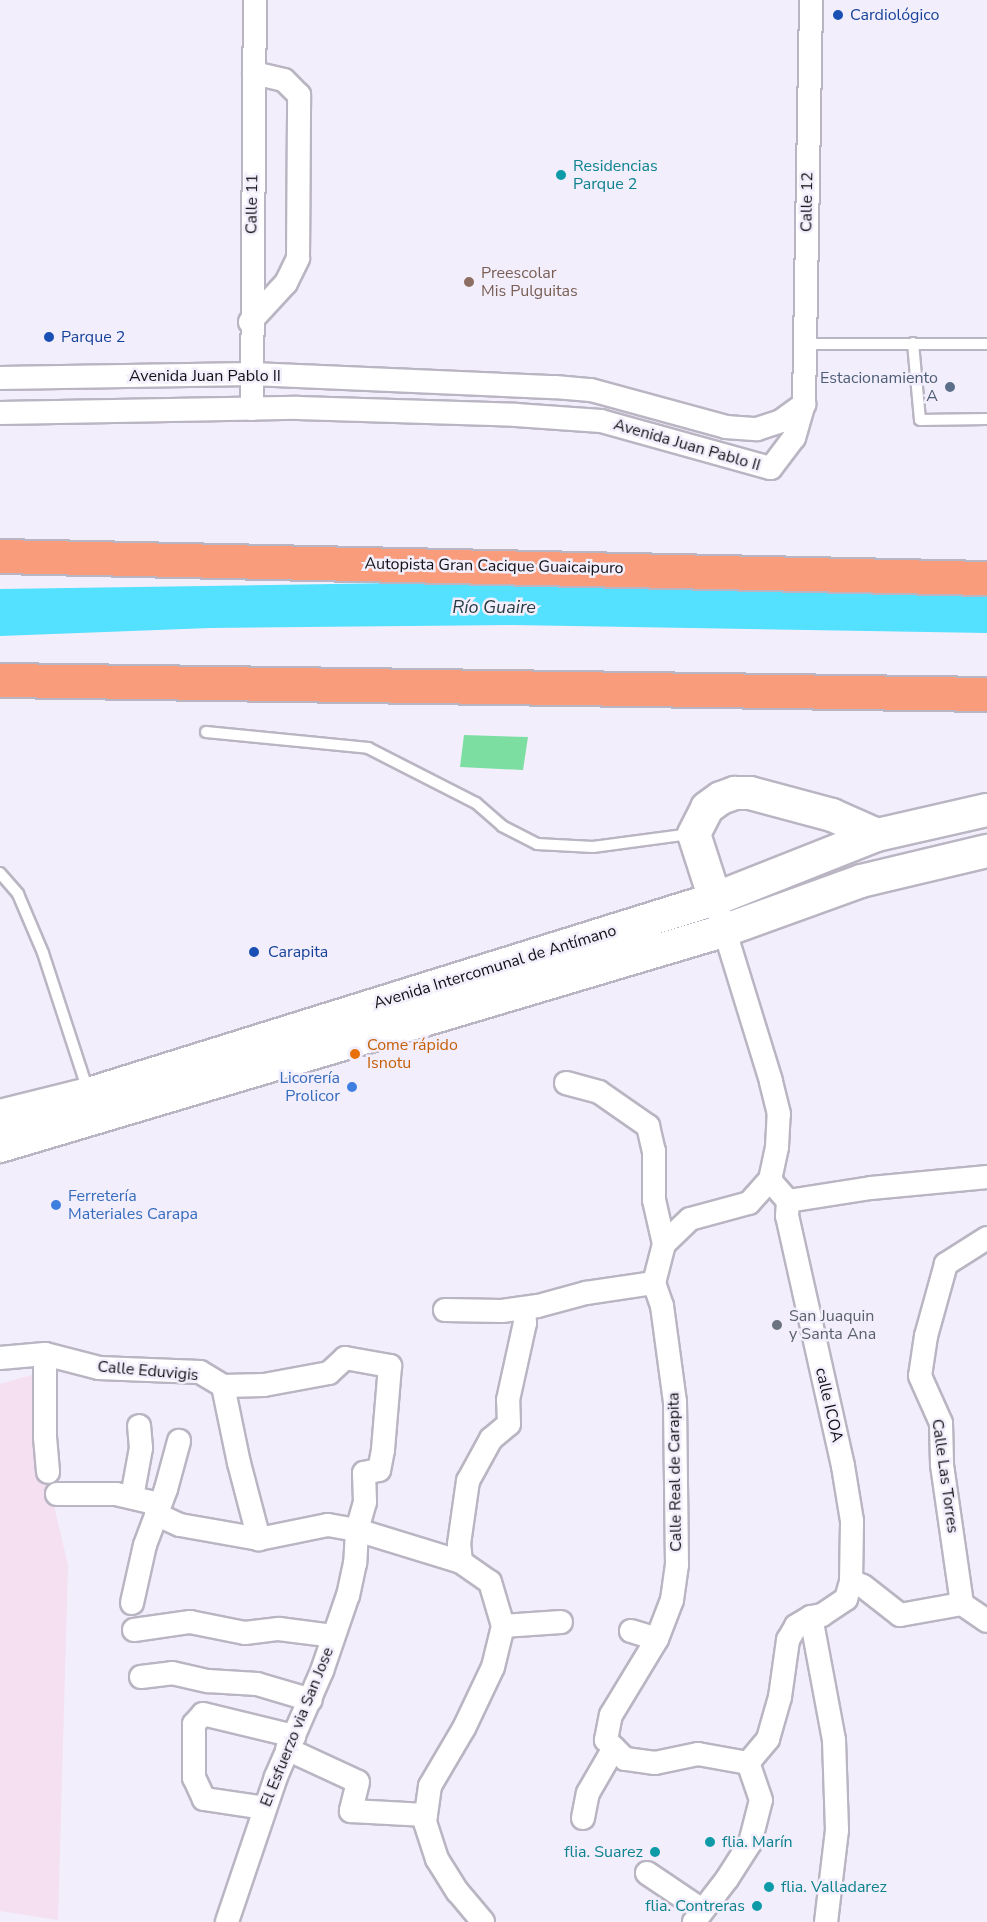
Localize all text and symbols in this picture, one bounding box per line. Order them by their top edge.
place label: Cardiológico [850,5,939,25]
marker: Cardiológico [831,8,845,22]
place label: Residencias Parque 2 [573,156,658,194]
marker: Residencias Parque 2 [554,168,568,182]
street label: Calle 12 [797,172,817,232]
street label: Calle 11 [242,174,262,234]
place label: Preescolar Mis Pulguitas [481,263,578,301]
marker: Preescolar Mis Pulguitas [462,275,476,289]
place label: Parque 2 [61,327,125,347]
marker: Parque 2 [42,330,56,344]
street label: Avenida Juan Pablo II [129,366,281,386]
place label: Estacionamiento A [820,368,938,406]
marker: Estacionamiento A [943,380,957,394]
street label: Avenida Juan Pablo II [611,415,763,475]
street label: Autopista Gran Cacique Guaicaipuro [364,554,624,578]
water label: Río Guaire [452,596,536,618]
street label: Avenida Intercomunal de Antímano [371,921,619,1013]
place label: Carapita [268,942,328,962]
marker: Carapita [245,943,263,961]
place label: Come rápido Isnotu [367,1035,458,1073]
marker: Come rápido Isnotu [348,1047,362,1061]
place label: Licorería Prolicor [279,1068,340,1106]
marker: Licorería Prolicor [345,1080,359,1094]
place label: Ferretería Materiales Carapa [68,1186,198,1224]
marker: Ferretería Materiales Carapa [49,1198,63,1212]
place label: San Juaquin y Santa Ana [789,1306,876,1344]
marker: San Juaquin y Santa Ana [770,1318,784,1332]
street label: Calle Eduvigis [97,1357,199,1385]
street label: calle ICOA [811,1366,847,1444]
street label: Calle Real de Carapita [664,1392,686,1552]
street label: Calle Las Torres [928,1418,962,1534]
street label: El Esfuerzo via San Jose [256,1644,338,1810]
place label: flia. Marín [722,1832,793,1852]
marker: flia. Marín [703,1835,717,1849]
place label: flia. Suarez [564,1842,643,1862]
marker: flia. Suarez [648,1845,662,1859]
place label: flia. Valladarez [781,1877,887,1897]
marker: flia. Valladarez [762,1880,776,1894]
place label: flia. Contreras [645,1896,745,1916]
marker: flia. Contreras [750,1899,764,1913]

